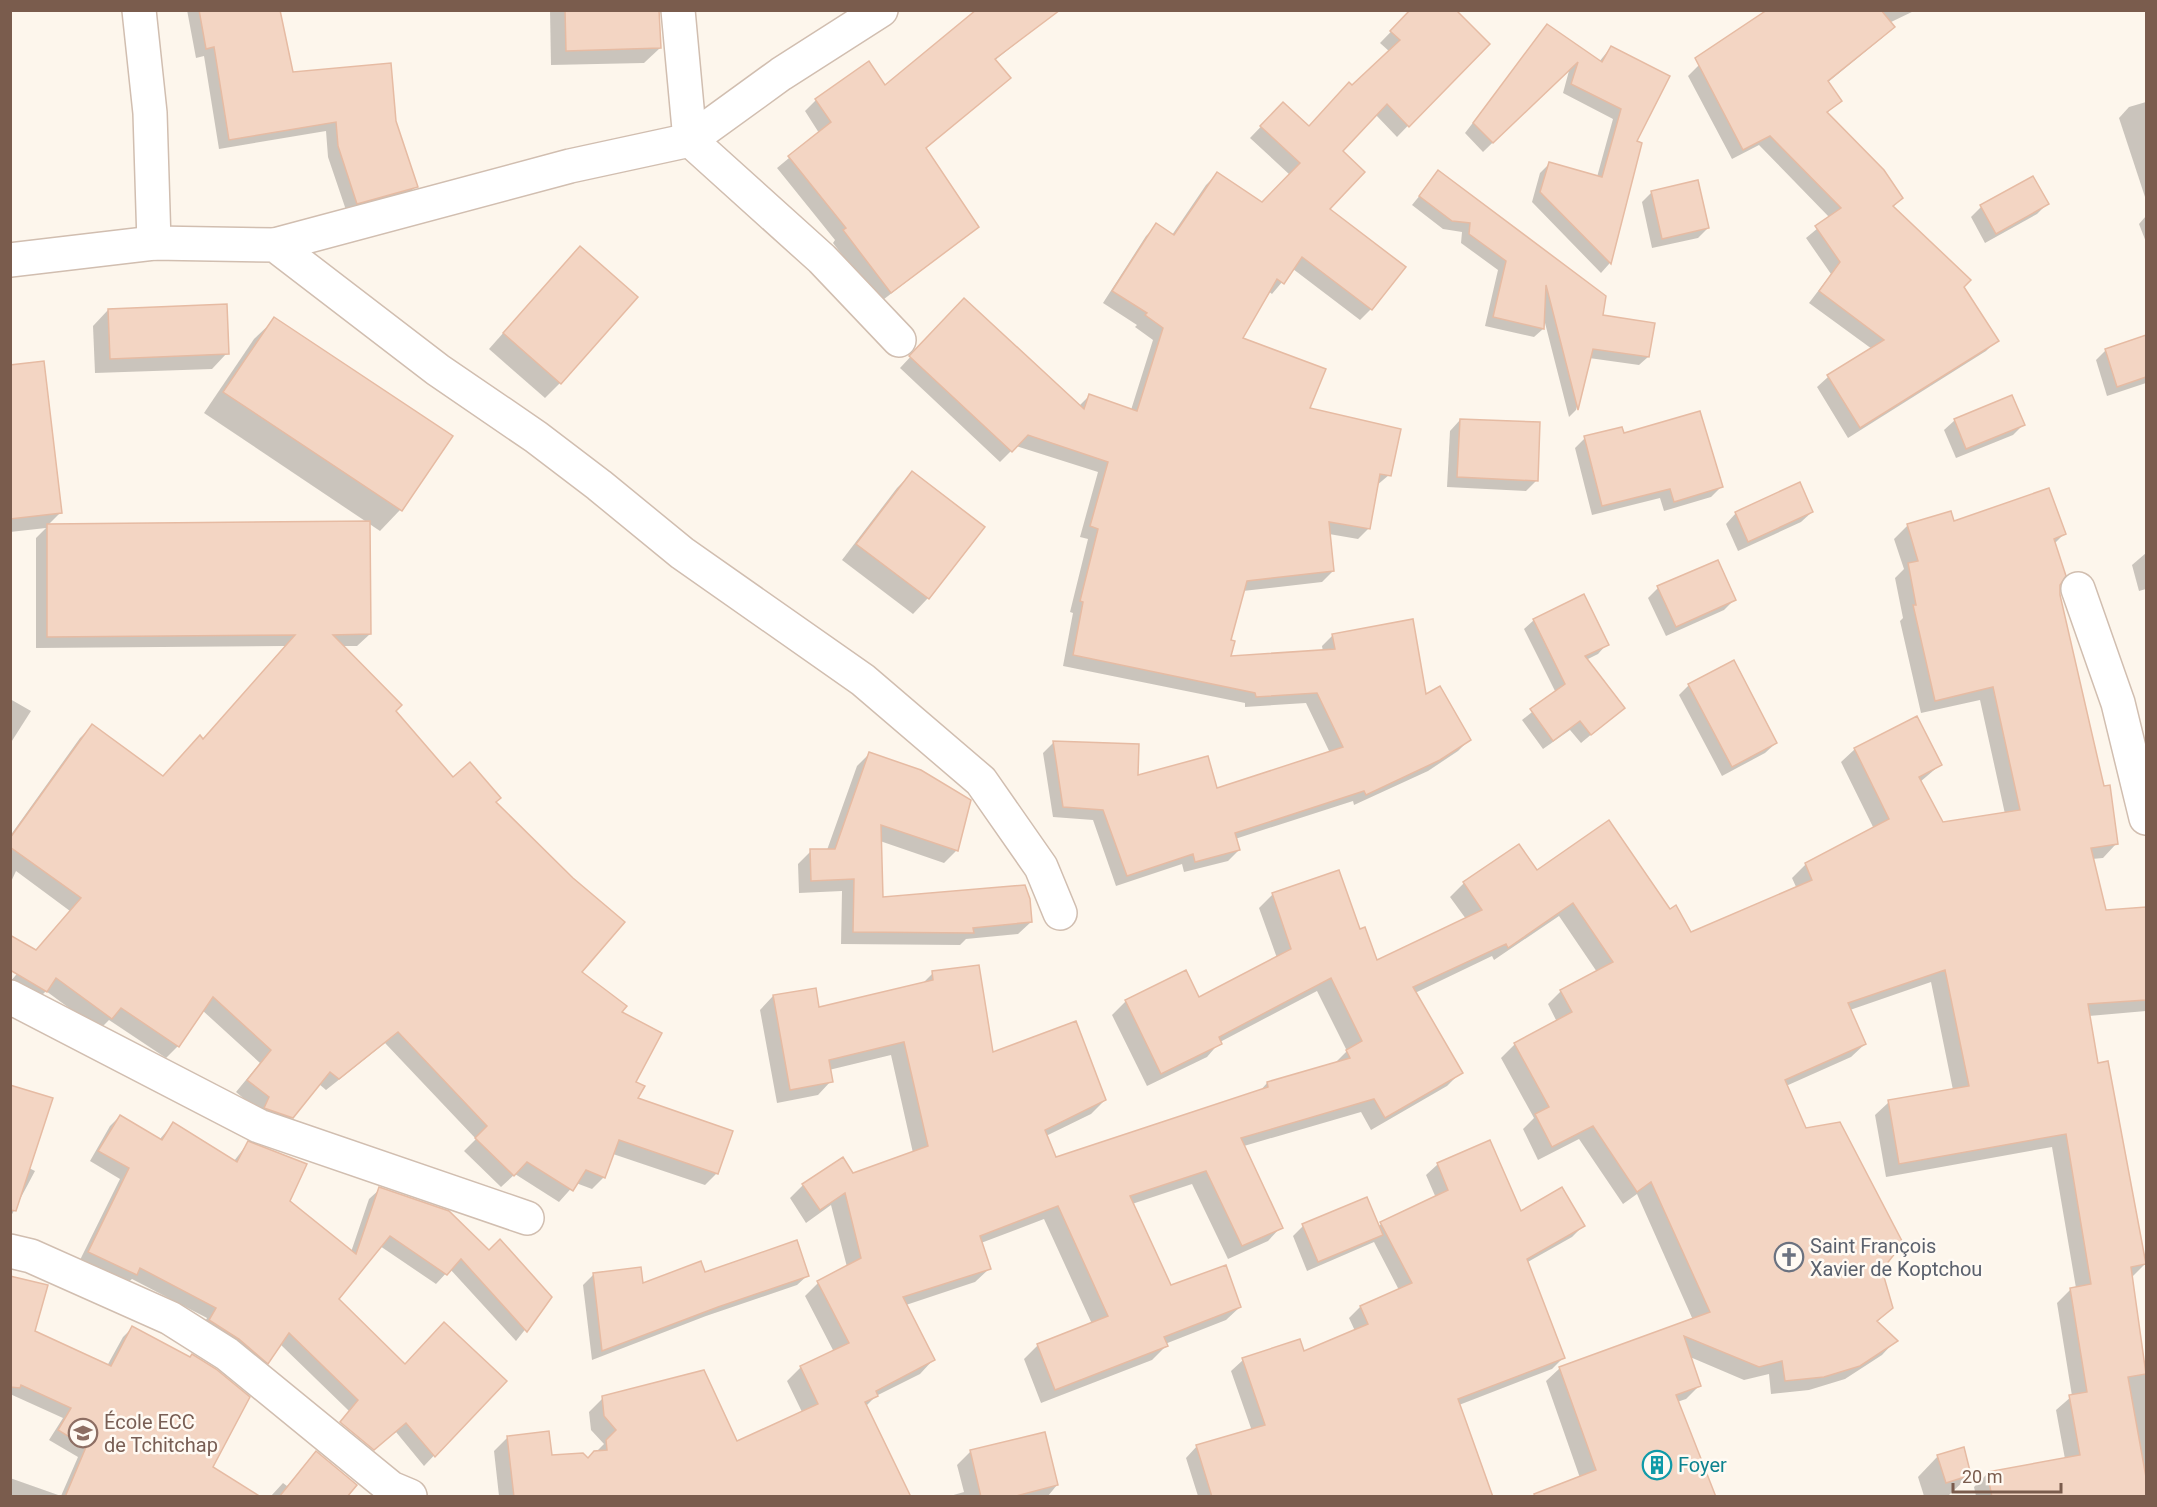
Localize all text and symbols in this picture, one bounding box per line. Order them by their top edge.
place label: Saint François Xavier de Koptchou [1810,1234,1982,1281]
church icon: Saint François Xavier de Koptchou [1773,1241,1805,1273]
place label: École ECC de Tchitchap [104,1410,218,1457]
school or university icon: École ECC de Tchitchap [67,1417,99,1449]
building icon: Foyer [1641,1449,1673,1481]
place label: Foyer [1678,1453,1727,1477]
scale bar [1953,1456,2061,1494]
text: 20 m [1962,1466,2002,1487]

